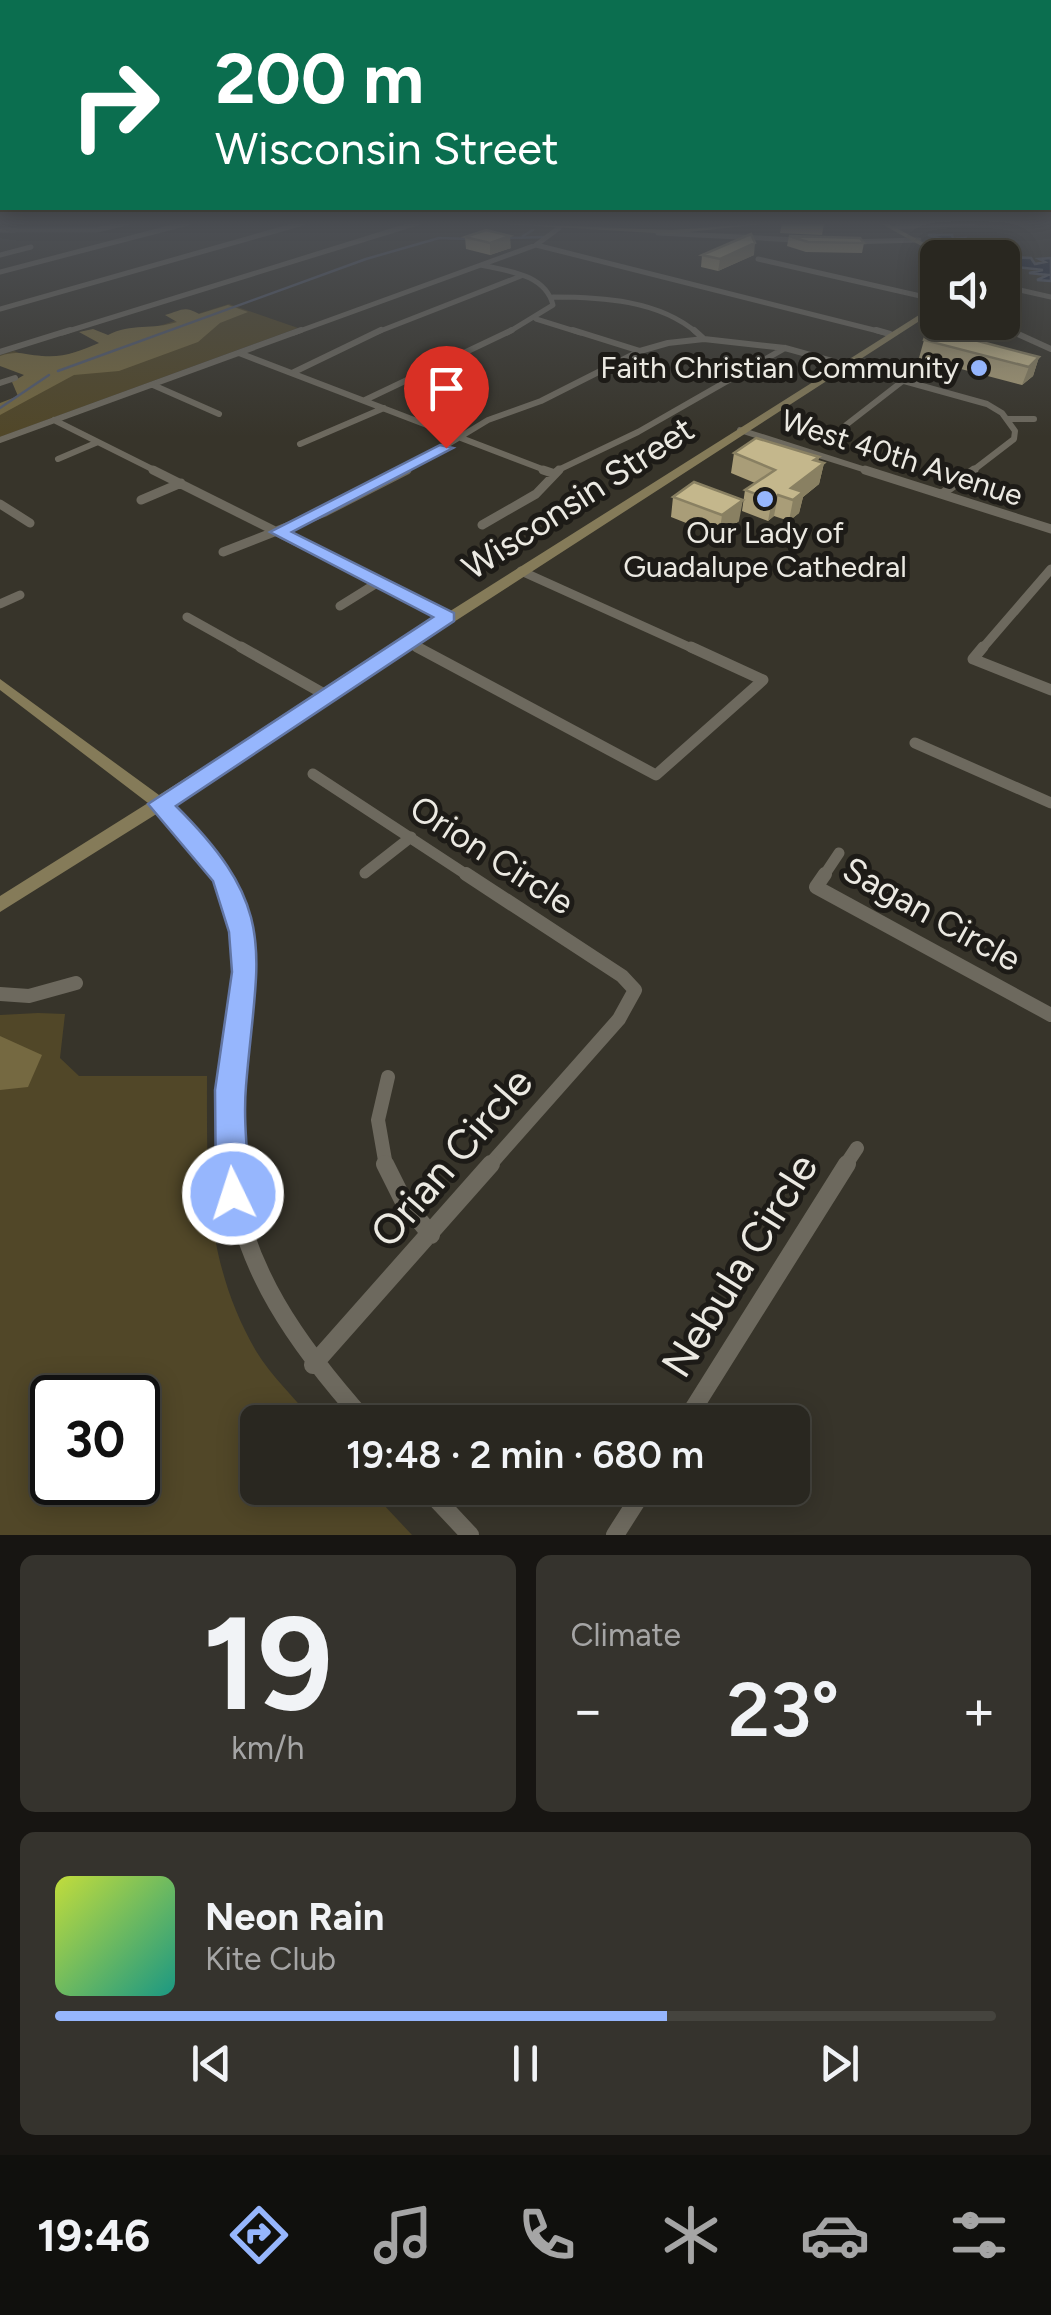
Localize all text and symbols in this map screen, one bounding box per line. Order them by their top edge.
text: 200 m [215,36,424,121]
icon: right [50,40,180,170]
text: Wisconsin Street [215,121,559,175]
map controls [920,240,1020,340]
button: sound [920,240,1020,340]
pin [404,346,489,449]
place label: Faith Christian Community [600,349,959,386]
marker: Faith Christian Community [968,357,990,379]
icon: arrive [419,361,474,416]
street label: West 40th Avenue [777,401,1027,514]
street label: Wisconsin Street [454,408,702,588]
marker: Our Lady of Guadalupe Cathedral [754,488,776,510]
place label: Our Lady of Guadalupe Cathedral [623,514,907,585]
street label: Orion Circle [402,787,582,923]
street label: Sagan Circle [836,848,1028,980]
street label: Orian Circle [360,1057,543,1257]
position arrow [181,1142,285,1246]
street label: Nebula Circle [651,1144,828,1386]
speed limit sign: 30 [30,1375,160,1505]
text: 19:48 · 2 min · 680 m [346,1432,704,1478]
text: 19 [203,1586,333,1742]
text: Climate [571,1616,681,1654]
text: 23° [727,1665,839,1755]
text: − [571,1677,605,1743]
text: + [962,1677,996,1743]
text: km/h [231,1729,304,1767]
text: Neon Rain [205,1894,384,1940]
text: Kite Club [205,1940,336,1978]
icon: previous [184,2036,239,2091]
icon: pause [498,2036,553,2091]
icon: next [812,2036,867,2091]
icon: directions [224,2200,294,2270]
icon: music [368,2200,438,2270]
icon: phone [512,2200,582,2270]
icon: climate [656,2200,726,2270]
icon: car [800,2200,870,2270]
icon: filters [944,2200,1014,2270]
text: 19:46 [37,2208,150,2262]

